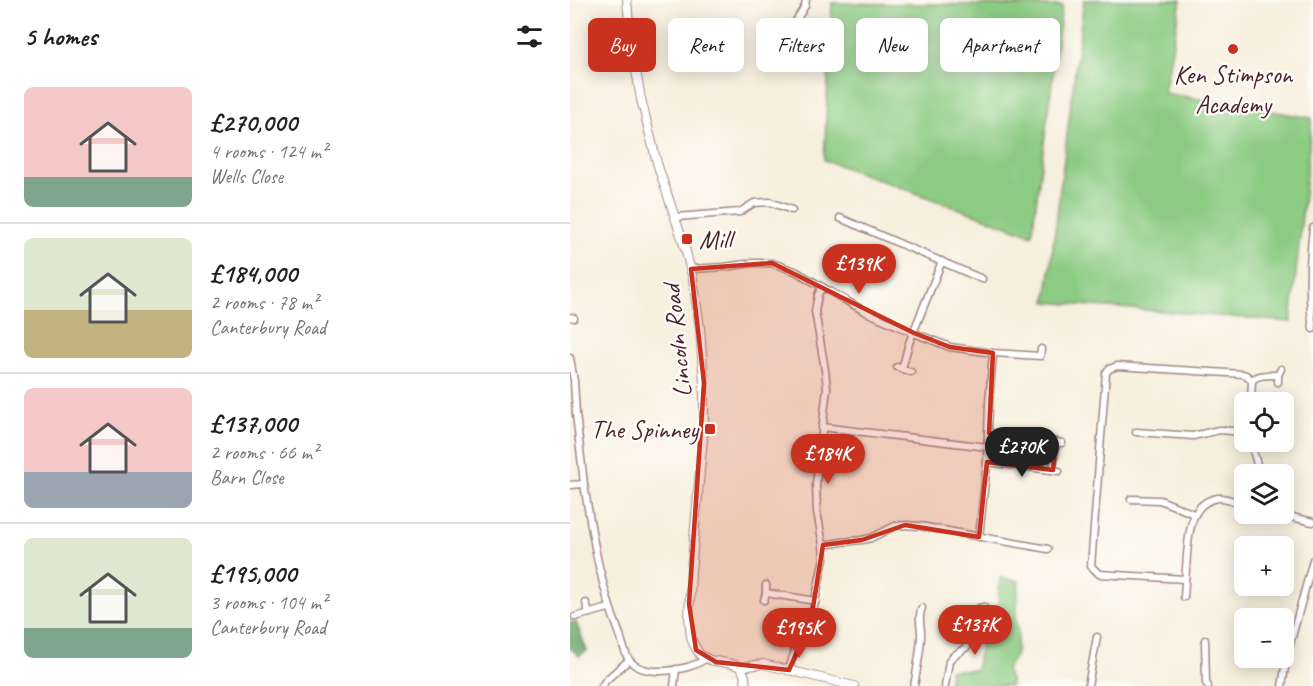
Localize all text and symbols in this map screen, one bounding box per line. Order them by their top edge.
chip: Buy [588,18,656,72]
chip: Rent [668,18,744,72]
chip: Filters [756,18,844,72]
chip: New [856,18,928,72]
chip: Apartment [940,18,1060,72]
text: 5 homes [24,20,97,53]
icon: filters [513,20,546,53]
marker: Ken Stimpson Academy [1226,42,1240,56]
place label: Ken Stimpson Academy [1174,58,1294,121]
text: £270,000 [210,106,297,139]
icon: home [72,111,144,183]
text: 4 rooms · 124 m² [210,139,327,164]
text: Wells Close [210,164,283,189]
place label: Mill [699,223,736,256]
marker: Mill [680,232,694,246]
pin: £139K [817,244,901,295]
text: £139K [836,251,882,276]
text: £184,000 [210,257,297,290]
icon: home [72,262,144,334]
street label: Lincoln Road [654,279,699,399]
text: 2 rooms · 78 m² [210,290,318,315]
text: Canterbury Road [210,315,326,340]
map controls [1234,392,1294,668]
button: locate [1234,392,1294,452]
text: £137,000 [210,407,297,440]
icon: home [72,412,144,484]
place label: The Spinney [591,413,700,446]
marker: The Spinney [703,422,717,436]
pin: £270K [980,427,1064,478]
pin: £184K [786,434,870,485]
text: £270K [999,434,1045,459]
text: 2 rooms · 66 m² [210,440,318,465]
text: £184K [805,441,851,466]
button: layers [1234,464,1294,524]
text: Barn Close [210,465,284,490]
button: + [1234,536,1294,596]
text: £195,000 [210,557,296,590]
icon: home [72,562,144,634]
text: 3 rooms · 104 m² [210,590,327,615]
pin: £137K [933,605,1017,656]
pin: £195K [757,608,841,659]
button: − [1234,608,1294,668]
text: £137K [952,612,998,637]
text: Canterbury Road [210,615,326,640]
text: £195K [776,615,822,640]

